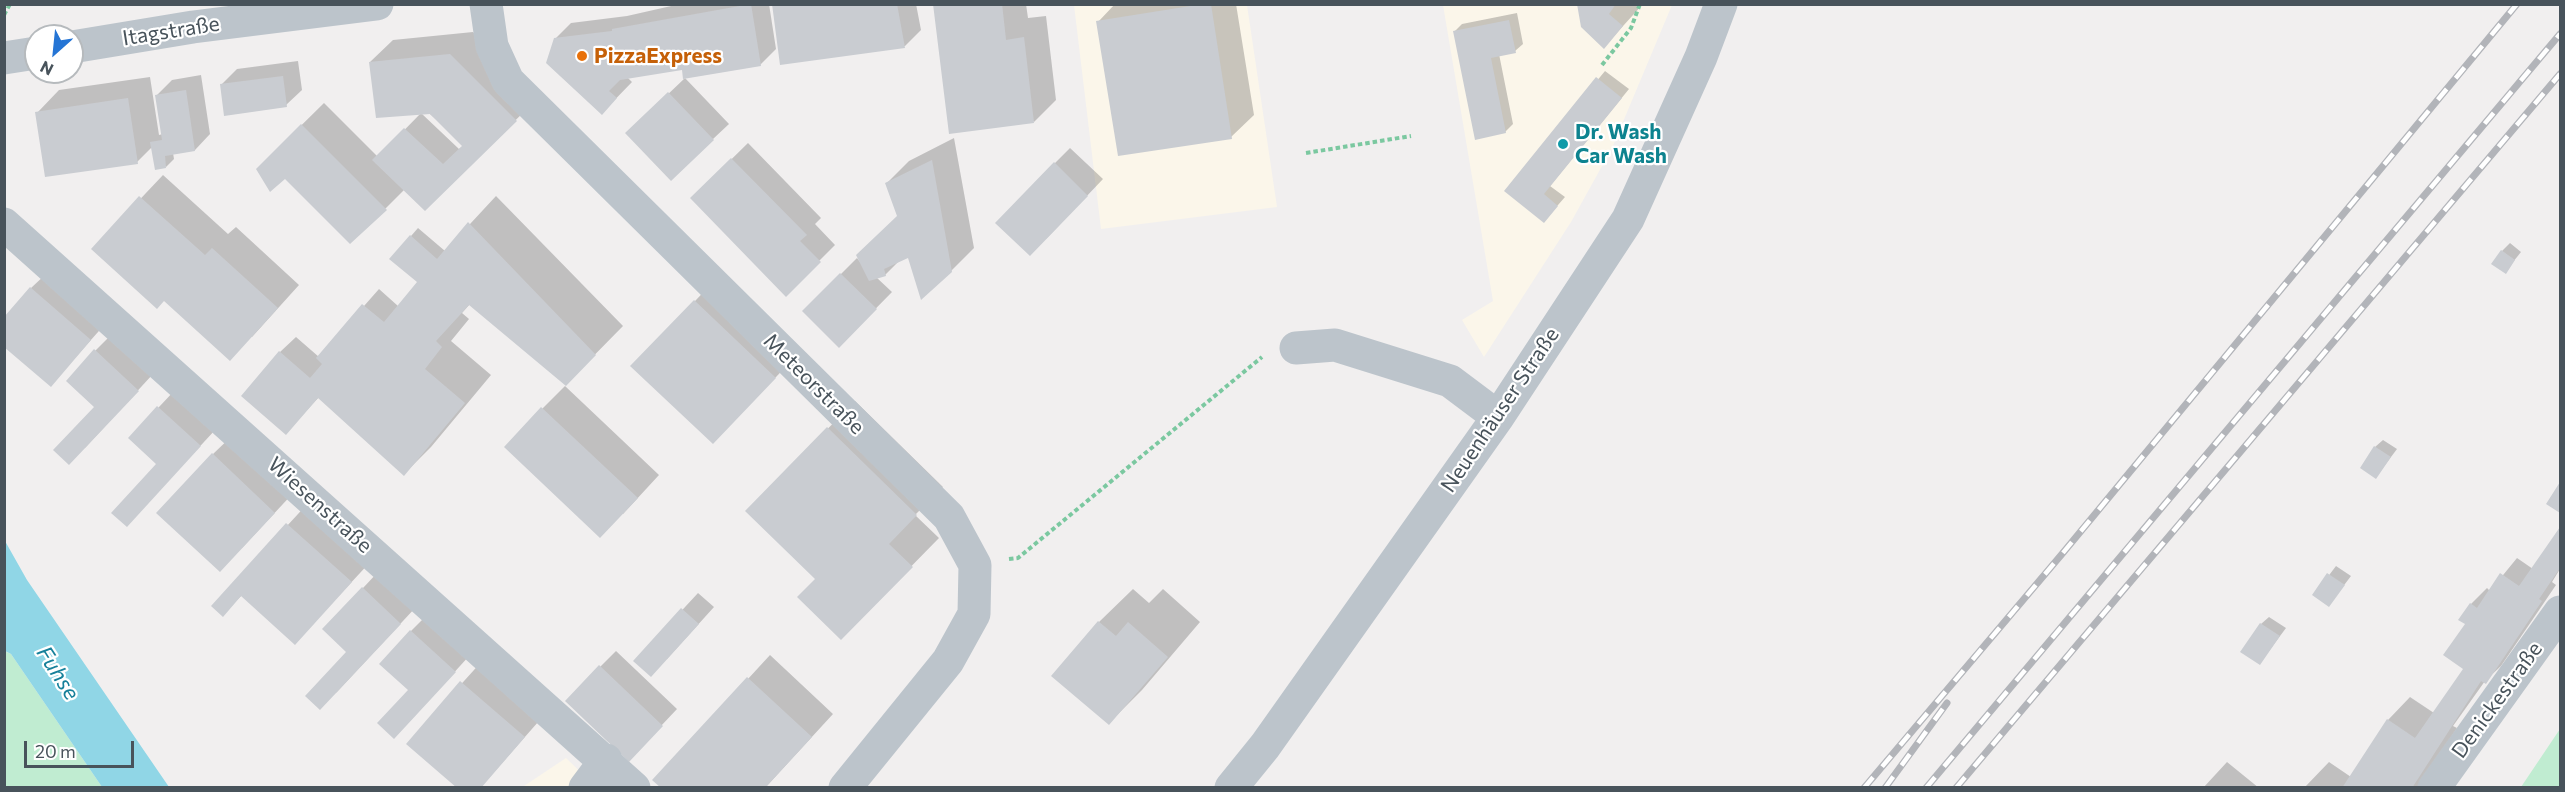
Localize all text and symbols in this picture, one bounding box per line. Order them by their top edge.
street label: Itagstraße [121,11,221,51]
north arrow [24,24,84,84]
place label: PizzaExpress [594,43,722,69]
marker: PizzaExpress [575,49,589,63]
text: N [37,58,56,80]
place label: Dr. Wash Car Wash [1575,119,1667,169]
marker: Dr. Wash Car Wash [1556,137,1570,151]
street label: Neuenhäuser Straße [1436,323,1564,497]
street label: Meteorstraße [758,328,870,440]
street label: Wiesenstraße [263,452,377,558]
street label: Denickestraße [2446,637,2548,763]
water label: Fuhse [31,641,85,705]
scale bar [27,729,136,767]
text: 20 m [35,740,76,762]

